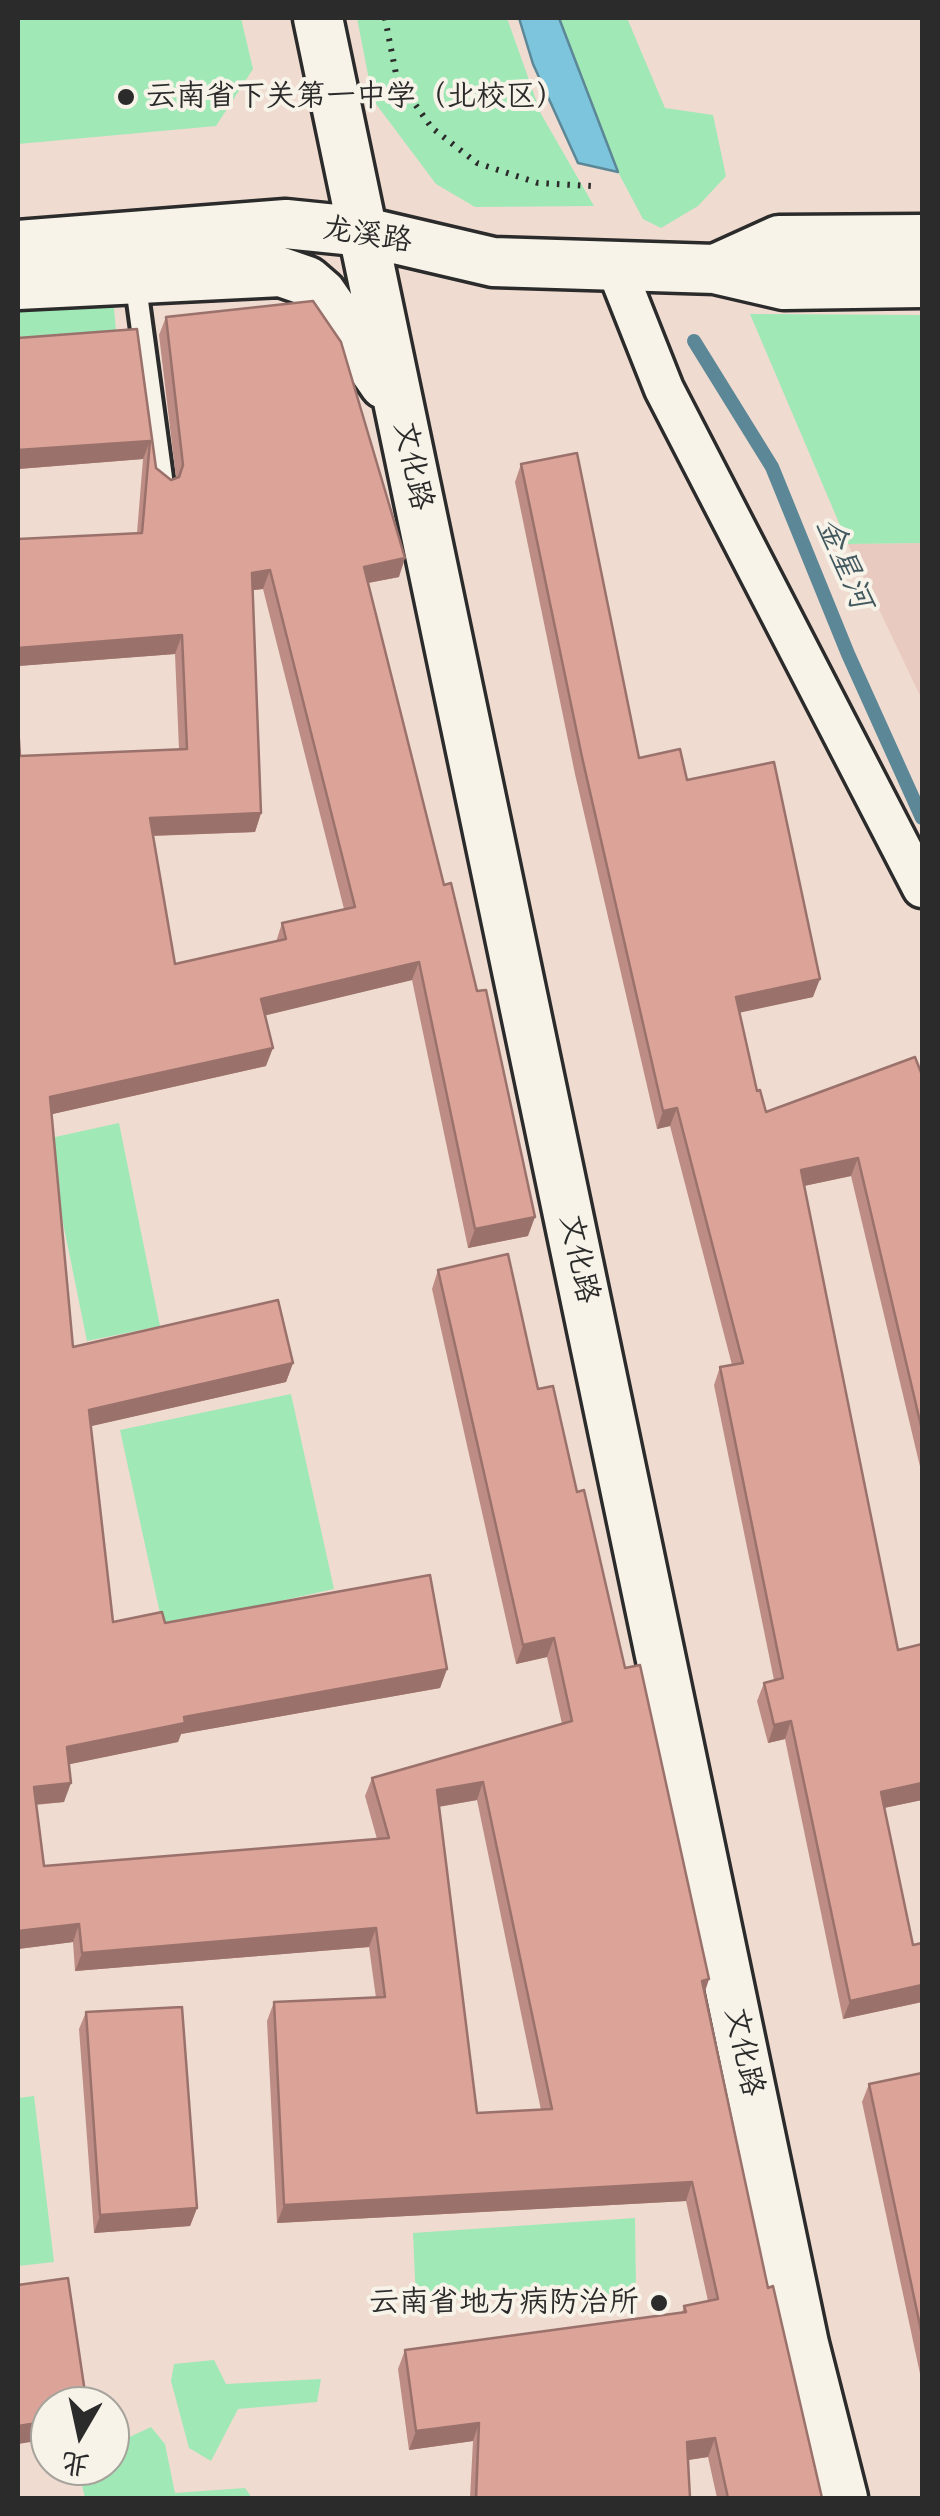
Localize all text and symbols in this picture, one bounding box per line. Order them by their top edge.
place label: 云南省下关第一中学（北校区） [146,79,566,115]
marker: 云南省下关第一中学（北校区） [115,86,137,108]
street label: 龙溪路 [320,211,414,261]
street label: 文化路 [385,418,439,514]
water label: 金星河 [807,512,879,616]
street label: 文化路 [551,1211,605,1307]
street label: 文化路 [716,2004,770,2100]
place label: 云南省地方病防治所 [369,2285,639,2321]
marker: 云南省地方病防治所 [648,2292,670,2314]
north arrow [30,2386,130,2486]
text: 北 [58,2438,93,2491]

